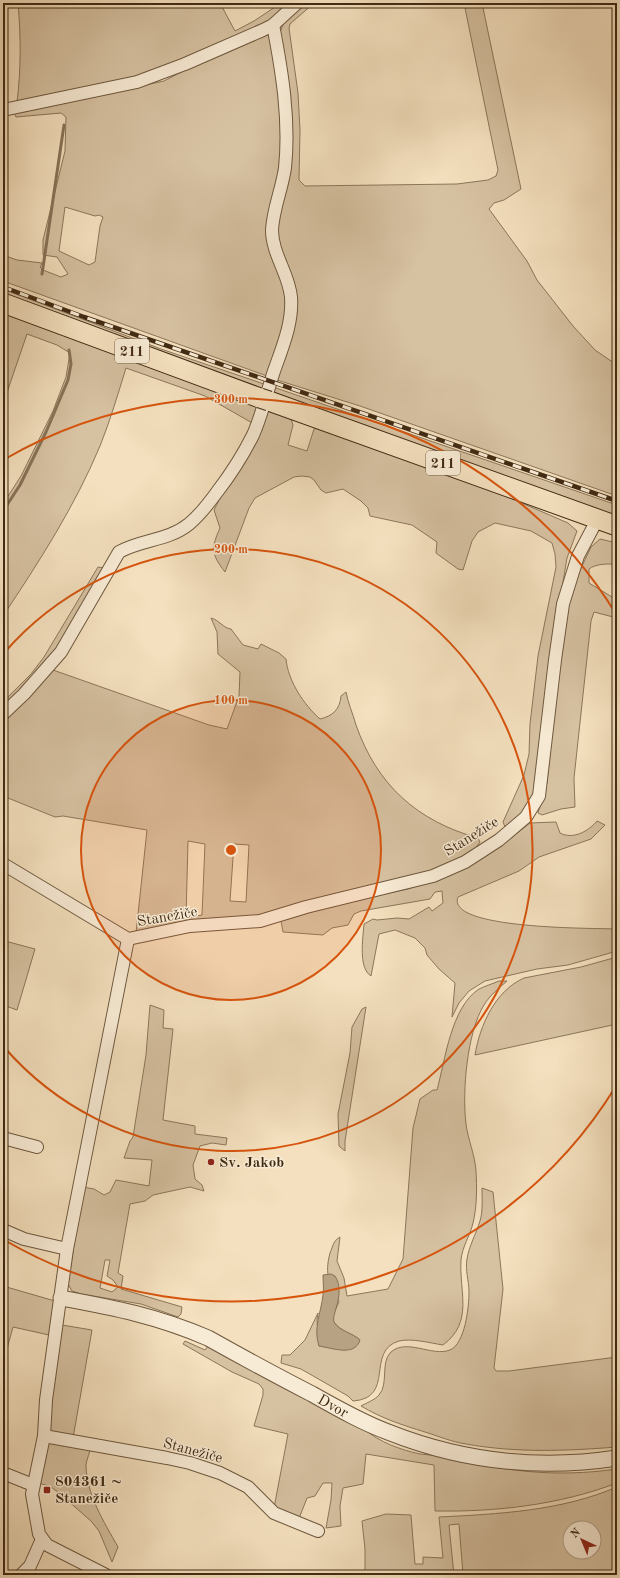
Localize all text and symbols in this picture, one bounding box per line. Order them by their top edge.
road number: 211 [115,339,149,363]
text: 300 m [214,394,248,406]
road number: 211 [426,451,460,475]
text: 200 m [214,544,248,556]
text: 100 m [214,695,248,707]
street label: Stanežiče [442,815,502,860]
centre of rings [224,843,238,857]
street label: Stanežiče [136,905,199,930]
place label: Sv. Jakob [219,1156,284,1171]
marker: Sv. Jakob [206,1157,216,1167]
street label: Dvor [315,1393,350,1422]
street label: Stanežiče [161,1436,224,1467]
place label: 804361 ~ Stanežiče [55,1475,121,1507]
marker: 804361 ~ Stanežiče [42,1485,52,1495]
north arrow [562,1520,602,1560]
text: N [569,1527,583,1541]

